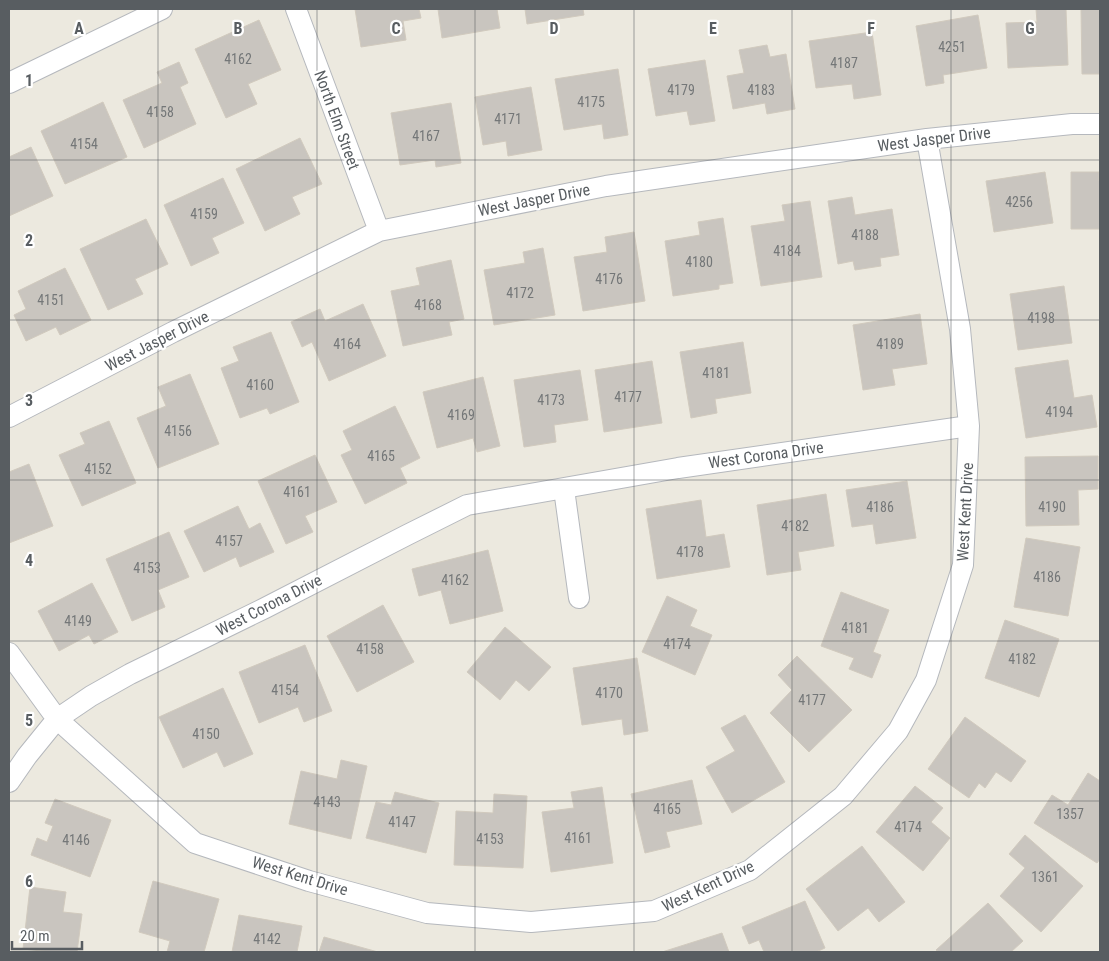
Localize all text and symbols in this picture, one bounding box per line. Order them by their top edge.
text: A [74,19,84,38]
text: B [234,19,243,38]
text: C [391,19,401,38]
text: D [549,19,559,38]
text: E [709,19,717,38]
text: F [867,19,875,38]
text: G [1025,19,1035,38]
house number: 4251 [938,39,966,55]
house number: 4162 [224,51,252,67]
house number: 4187 [830,55,858,71]
street label: North Elm Street [310,68,364,172]
text: 1 [25,71,33,90]
house number: 4179 [667,82,695,98]
house number: 4183 [747,82,775,98]
house number: 4175 [577,94,605,110]
house number: 4158 [146,104,174,120]
house number: 4171 [494,111,522,127]
street label: West Jasper Drive [876,123,992,155]
house number: 4167 [412,128,440,144]
house number: 4154 [70,136,98,152]
street label: West Jasper Drive [476,180,592,220]
house number: 4256 [1005,194,1033,210]
house number: 4159 [190,206,218,222]
house number: 4188 [851,227,879,243]
text: 2 [25,231,33,250]
house number: 4184 [773,243,801,259]
house number: 4180 [685,254,713,270]
house number: 4176 [595,271,623,287]
house number: 4172 [506,285,534,301]
house number: 4151 [37,292,65,308]
house number: 4168 [414,297,442,313]
street label: West Jasper Drive [102,307,212,375]
house number: 4198 [1027,310,1055,326]
house number: 4164 [333,336,361,352]
house number: 4189 [876,336,904,352]
house number: 4181 [702,365,730,381]
house number: 4160 [246,377,274,393]
house number: 4177 [614,389,642,405]
text: 3 [25,391,33,410]
house number: 4173 [537,392,565,408]
house number: 4194 [1045,404,1073,420]
house number: 4169 [447,407,475,423]
house number: 4156 [164,423,192,439]
street label: West Corona Drive [707,438,825,472]
house number: 4165 [367,448,395,464]
house number: 4152 [84,461,112,477]
street label: West Kent Drive [953,462,977,562]
house number: 4161 [283,484,311,500]
house number: 4186 [866,499,894,515]
house number: 4190 [1038,499,1066,515]
house number: 4182 [781,518,809,534]
house number: 4157 [215,533,243,549]
house number: 4178 [676,544,704,560]
text: 4 [25,551,33,570]
house number: 4153 [133,560,161,576]
house number: 4186 [1033,569,1061,585]
street label: West Corona Drive [213,570,325,640]
house number: 4162 [441,572,469,588]
house number: 4149 [64,613,92,629]
house number: 4181 [841,620,869,636]
house number: 4174 [663,636,691,652]
house number: 4158 [356,641,384,657]
house number: 4182 [1008,651,1036,667]
house number: 4154 [271,682,299,698]
house number: 4170 [595,685,623,701]
house number: 4177 [798,692,826,708]
text: 5 [25,711,33,730]
house number: 4150 [192,726,220,742]
house number: 4143 [313,794,341,810]
house number: 4165 [653,801,681,817]
house number: 1357 [1056,806,1084,822]
house number: 4147 [388,814,416,830]
house number: 4174 [894,819,922,835]
house number: 4161 [564,830,592,846]
house number: 4153 [476,831,504,847]
house number: 4146 [62,832,90,848]
street label: West Kent Drive [250,852,350,900]
street label: West Kent Drive [659,856,757,916]
house number: 1361 [1031,869,1059,885]
text: 6 [25,872,33,891]
scale bar [12,918,82,950]
text: 20 m [20,927,50,945]
house number: 4142 [253,931,281,947]

